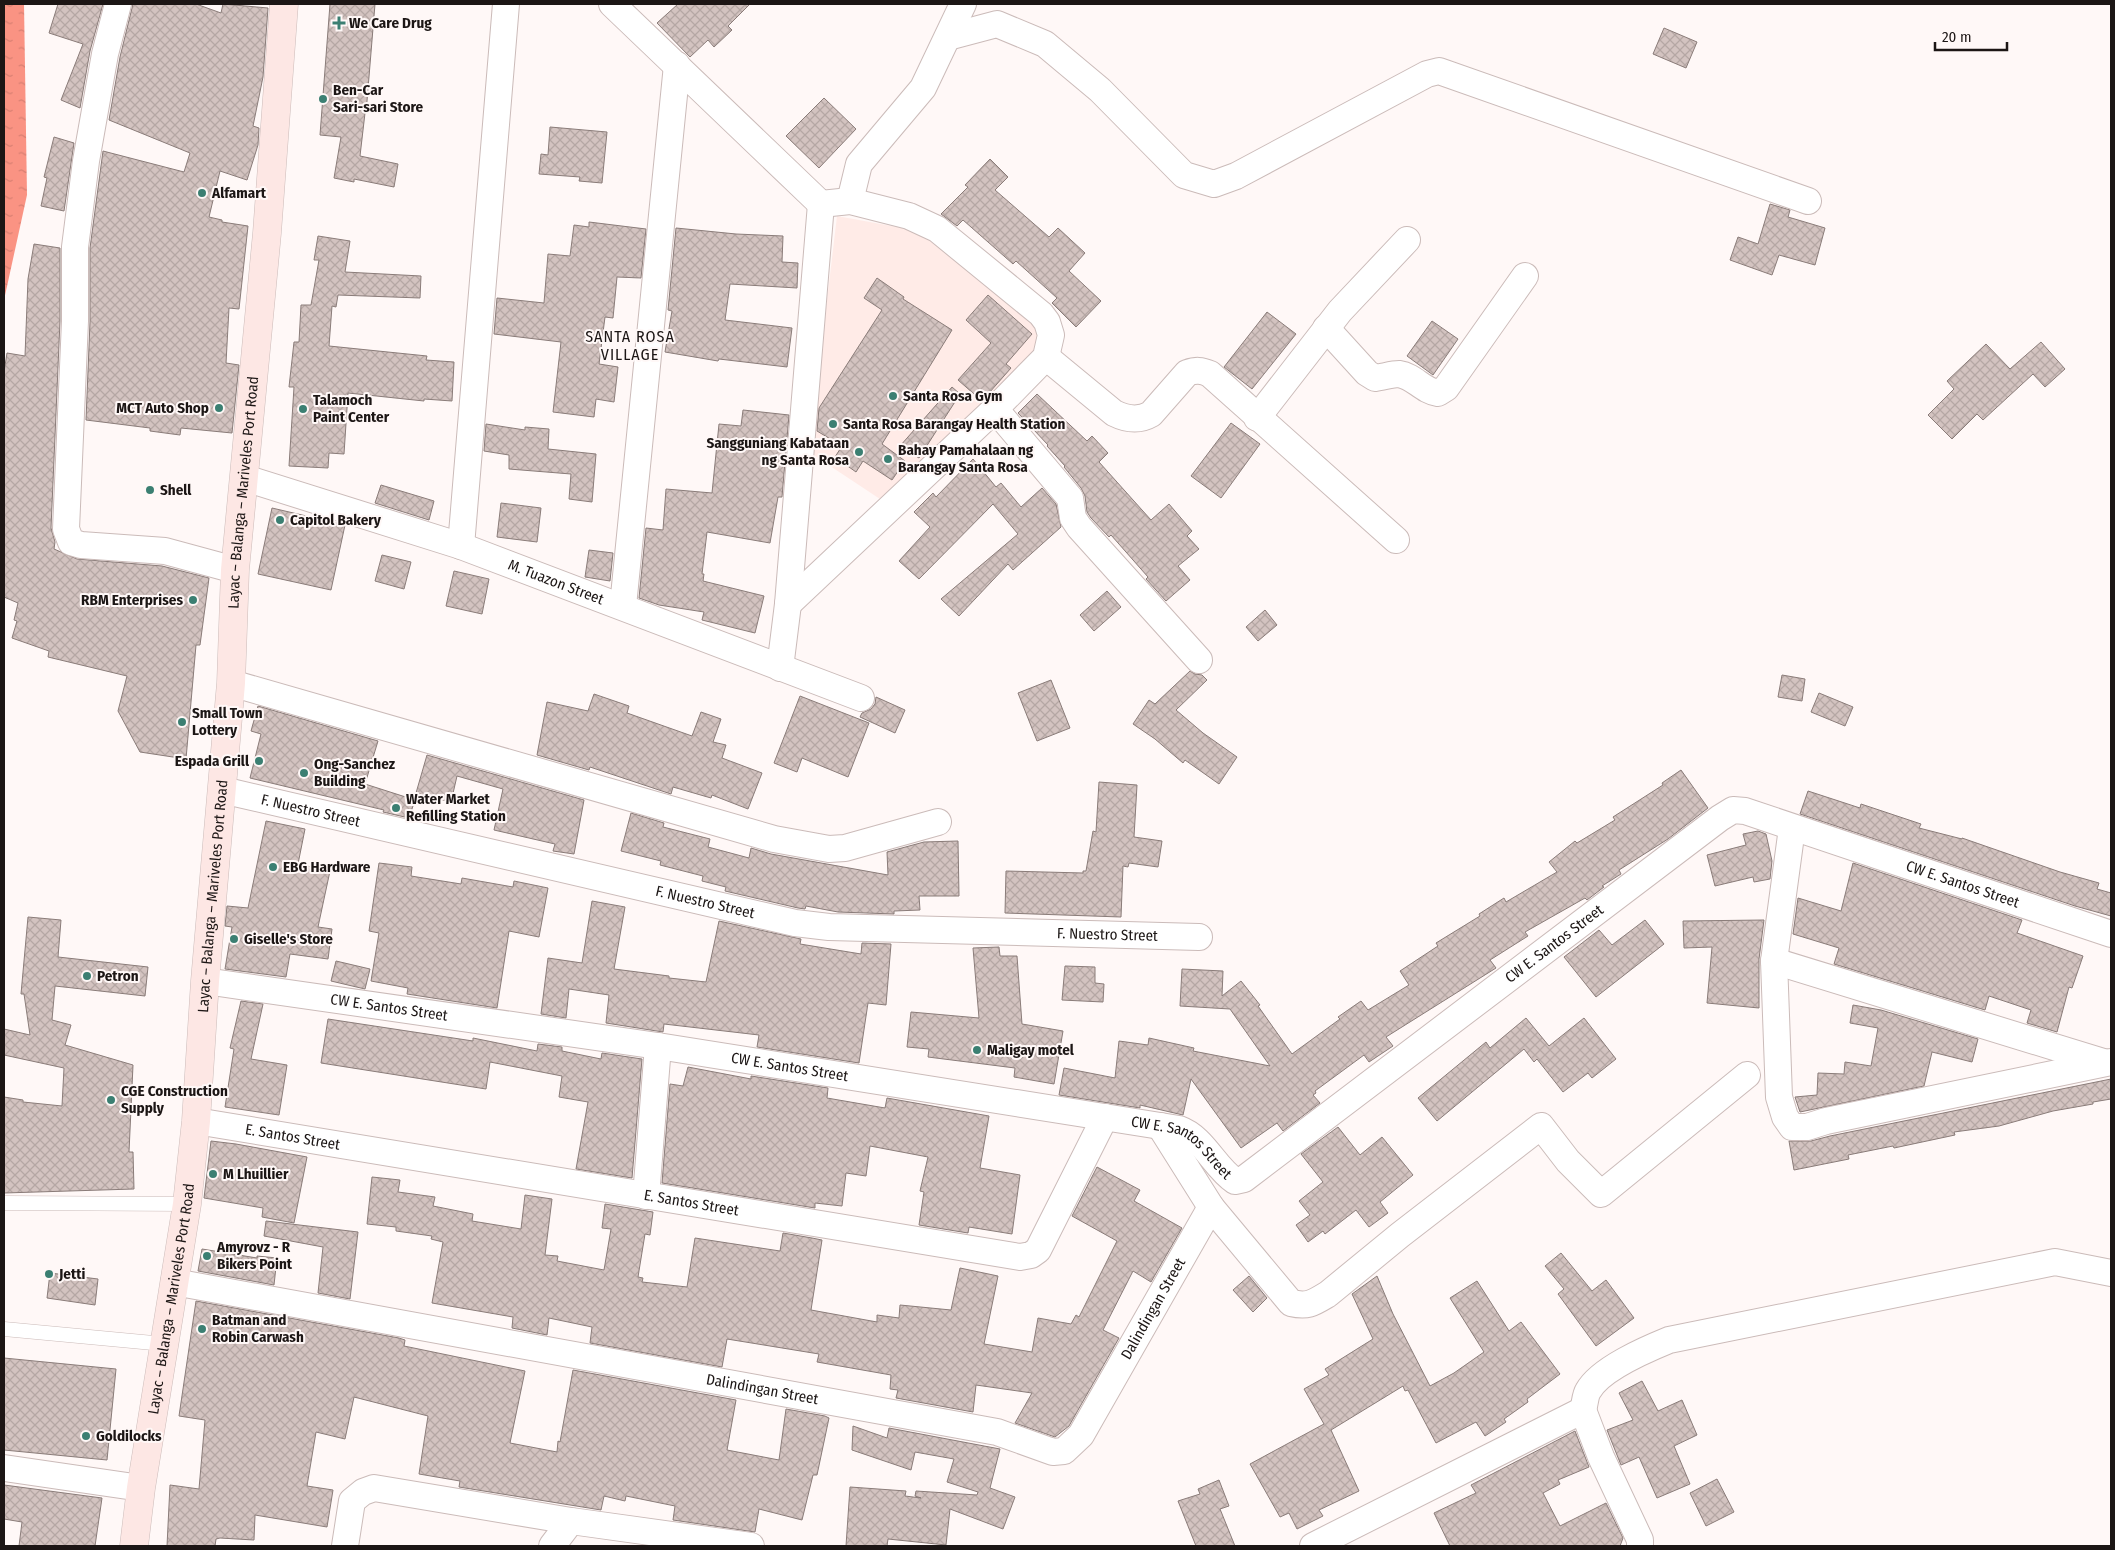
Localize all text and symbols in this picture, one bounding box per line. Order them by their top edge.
place label: We Care Drug [349,14,432,32]
marker: We Care Drug [333,17,345,29]
scale bar [1935,20,2008,52]
text: 20 m [1942,28,1972,46]
place label: Ben-Car Sari-sari Store [333,81,424,116]
marker: Ben-Car Sari-sari Store [317,93,329,105]
place label: Alfamart [211,184,267,202]
marker: Alfamart [196,187,208,199]
district label: SANTA ROSA VILLAGE [585,327,675,364]
street label: Layac – Balanga – Mariveles Port Road [225,375,262,609]
place label: Santa Rosa Gym [903,387,1003,405]
marker: Santa Rosa Gym [887,390,899,402]
place label: Talamoch Paint Center [313,391,390,426]
place label: MCT Auto Shop [116,399,209,417]
marker: MCT Auto Shop [213,402,225,414]
marker: Talamoch Paint Center [297,403,309,415]
place label: Santa Rosa Barangay Health Station [843,415,1066,433]
marker: Santa Rosa Barangay Health Station [827,418,839,430]
place label: Sangguniang Kabataan ng Santa Rosa [706,434,850,469]
place label: Bahay Pamahalaan ng Barangay Santa Rosa [898,441,1034,476]
marker: Sangguniang Kabataan ng Santa Rosa [853,446,865,458]
marker: Bahay Pamahalaan ng Barangay Santa Rosa [882,453,894,465]
place label: Shell [160,481,192,499]
marker: Shell [144,484,156,496]
place label: Capitol Bakery [290,511,382,529]
marker: Capitol Bakery [274,514,286,526]
street label: M. Tuazon Street [505,556,606,608]
place label: RBM Enterprises [81,591,183,609]
marker: RBM Enterprises [187,594,199,606]
place label: Small Town Lottery [192,704,263,739]
marker: Small Town Lottery [176,716,188,728]
place label: Espada Grill [175,752,250,770]
marker: Espada Grill [253,755,265,767]
place label: Ong-Sanchez Building [314,755,396,790]
marker: Ong-Sanchez Building [298,767,310,779]
street label: Layac – Balanga – Mariveles Port Road [194,779,232,1013]
street label: F. Nuestro Street [259,790,362,831]
place label: Water Market Refilling Station [406,790,506,825]
marker: Water Market Refilling Station [390,802,402,814]
street label: CW E. Santos Street [1904,857,2022,912]
place label: EBG Hardware [283,858,371,876]
marker: EBG Hardware [267,861,279,873]
street label: F. Nuestro Street [654,882,756,922]
street label: CW E. Santos Street [1502,901,1607,987]
street label: F. Nuestro Street [1057,924,1158,945]
place label: Giselle's Store [244,930,333,948]
marker: Giselle's Store [228,933,240,945]
place label: Petron [97,967,139,985]
marker: Petron [81,970,93,982]
street label: CW E. Santos Street [329,990,449,1025]
place label: Maligay motel [987,1041,1075,1059]
marker: Maligay motel [971,1044,983,1056]
street label: CW E. Santos Street [730,1049,850,1085]
place label: CGE Construction Supply [121,1082,228,1117]
marker: CGE Construction Supply [105,1094,117,1106]
street label: CW E. Santos Street [1130,1113,1235,1183]
street label: E. Santos Street [244,1120,342,1154]
place label: M Lhuillier [223,1165,289,1183]
marker: M Lhuillier [207,1168,219,1180]
street label: Layac – Balanga – Mariveles Port Road [144,1183,198,1416]
street label: E. Santos Street [643,1186,740,1219]
place label: Amyrovz - R Bikers Point [216,1238,293,1273]
marker: Amyrovz - R Bikers Point [201,1250,213,1262]
street label: Dalindingan Street [1117,1255,1189,1362]
place label: Jetti [58,1265,86,1283]
marker: Jetti [43,1268,55,1280]
place label: Batman and Robin Carwash [212,1311,304,1346]
marker: Batman and Robin Carwash [196,1323,208,1335]
street label: Dalindingan Street [705,1370,820,1408]
place label: Goldilocks [96,1427,162,1445]
marker: Goldilocks [80,1430,92,1442]

